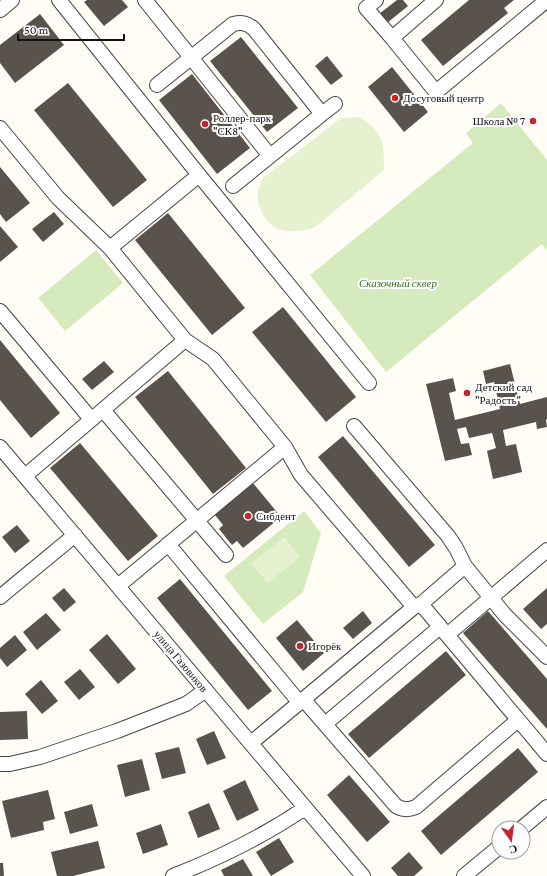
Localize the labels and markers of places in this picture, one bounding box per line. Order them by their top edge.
place label: Досуговый центр [403,92,484,104]
marker: Досуговый центр [390,93,400,103]
place label: Роллер-парк "СК8" [213,112,272,137]
place label: Школа № 7 [473,115,525,127]
marker: Школа № 7 [528,116,538,126]
marker: Роллер-парк "СК8" [200,119,210,129]
place label: Детский сад "Радость" [475,381,532,406]
marker: Детский сад "Радость" [462,388,472,398]
place label: Сибдент [256,510,296,522]
marker: Сибдент [243,511,253,521]
place label: Игорёк [308,640,342,652]
marker: Игорёк [295,641,305,651]

